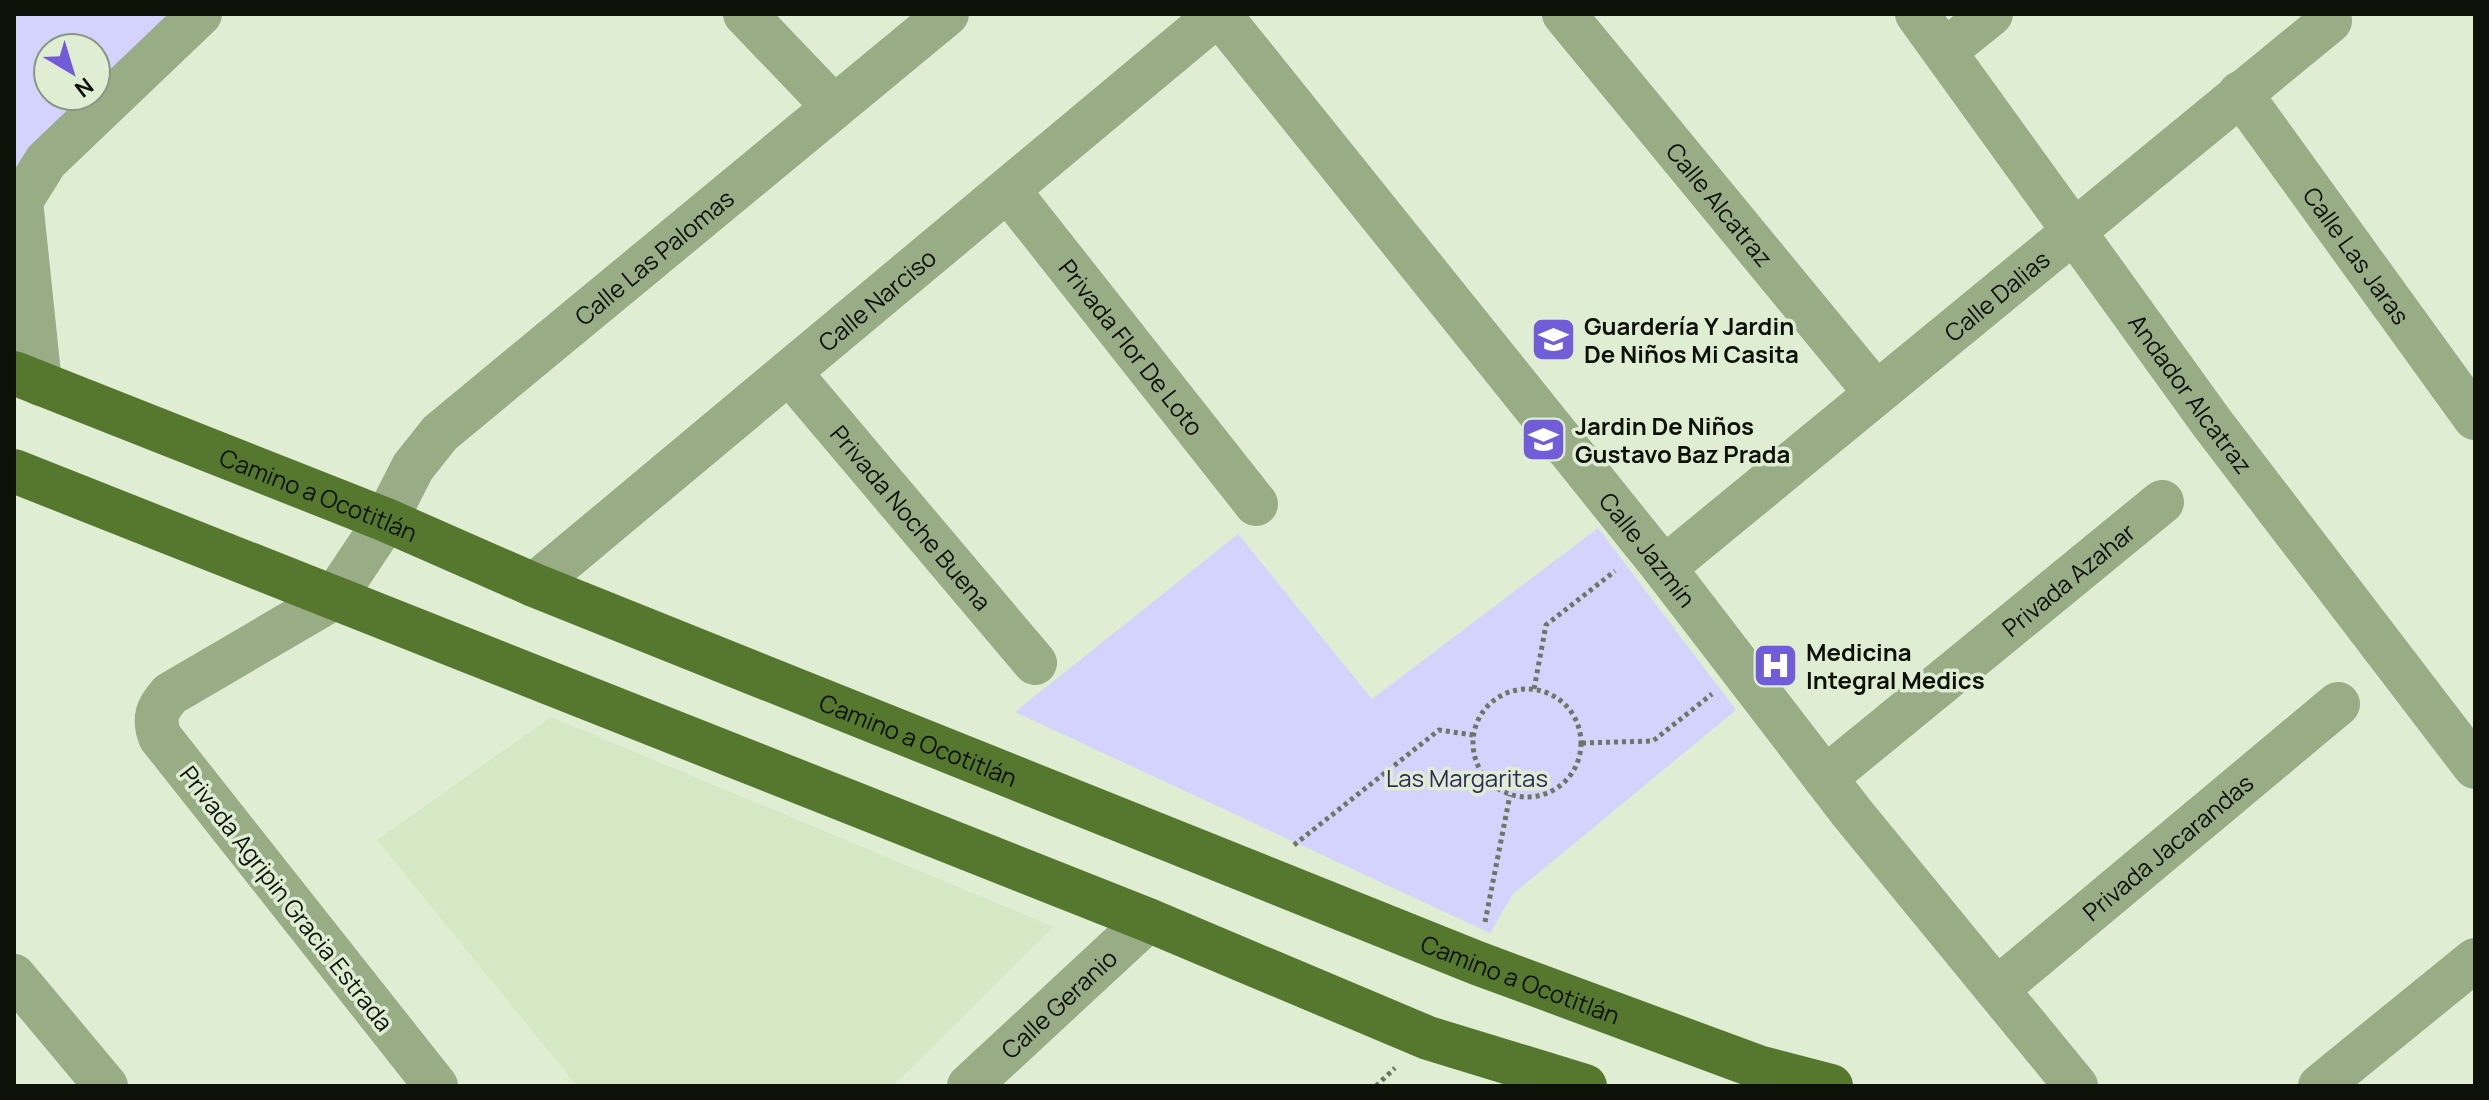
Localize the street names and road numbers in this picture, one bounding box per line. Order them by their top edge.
street label: Calle Alcatraz [1659,135,1781,273]
street label: Calle Las Jaras [2296,180,2418,330]
street label: Calle Las Palomas [567,181,740,332]
street label: Calle Narciso [810,240,942,358]
street label: Calle Dalias [1937,242,2056,348]
street label: Privada Flor De Loto [1052,252,1212,442]
street label: Andador Alcatraz [2122,307,2261,480]
street label: Privada Noche Buena [824,417,1000,617]
street label: Camino a Ocotitlán [215,440,423,548]
street label: Calle Jazmín [1593,485,1704,613]
street label: Privada Azahar [1994,514,2142,643]
street label: Camino a Ocotitlán [815,685,1022,794]
street label: Privada Agripin Gracia Estrada [173,758,401,1038]
street label: Privada Jacarandas [2075,766,2260,928]
street label: Camino a Ocotitlán [1416,926,1625,1031]
street label: Calle Geranio [993,941,1124,1065]

